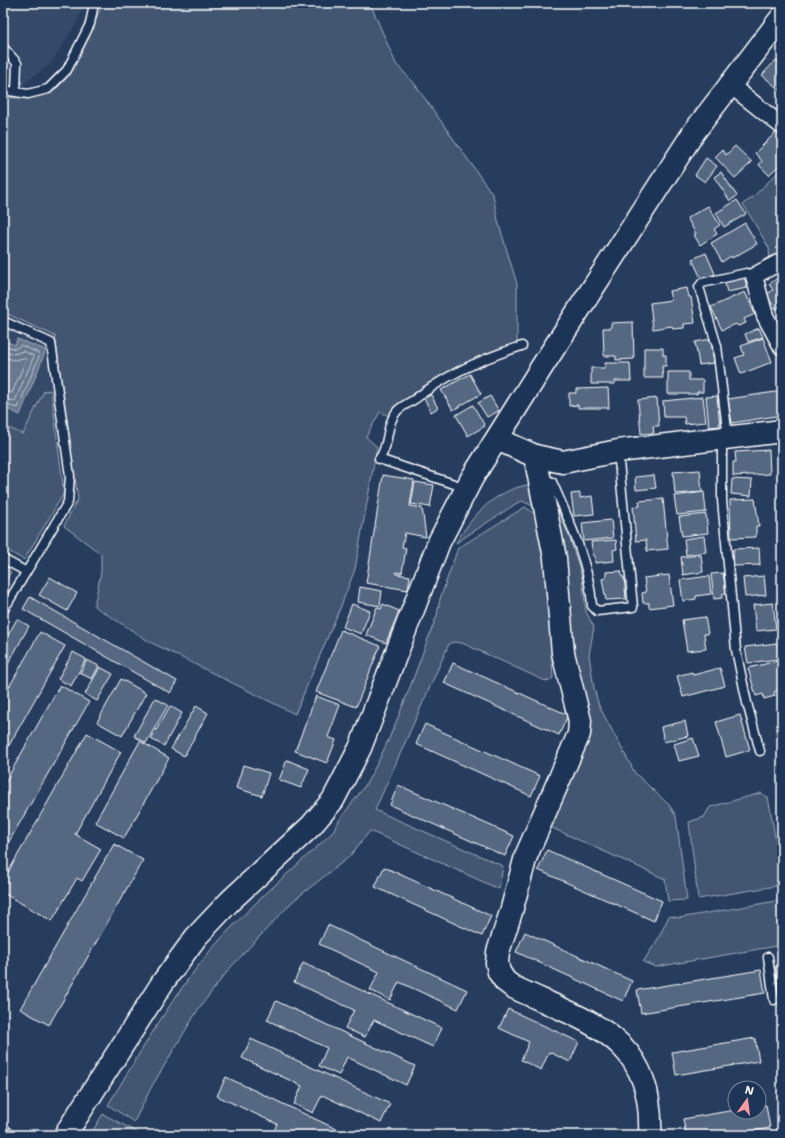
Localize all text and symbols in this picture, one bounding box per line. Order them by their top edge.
north arrow [727,1080,767,1120]
text: N [743,1082,756,1099]

